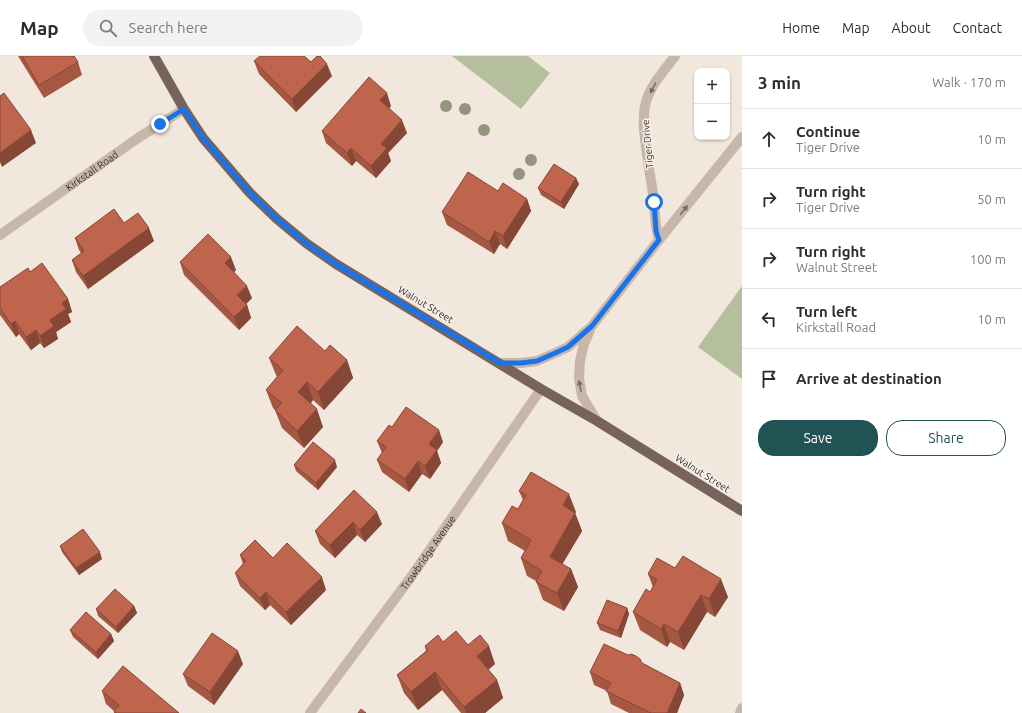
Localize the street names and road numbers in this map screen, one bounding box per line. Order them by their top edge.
street label: Tiger Drive [640,119,655,169]
street label: Kirkstall Road [64,149,120,193]
street label: Walnut Street [396,284,455,325]
street label: Walnut Street [673,452,732,495]
street label: Trowbridge Avenue [398,514,458,592]

